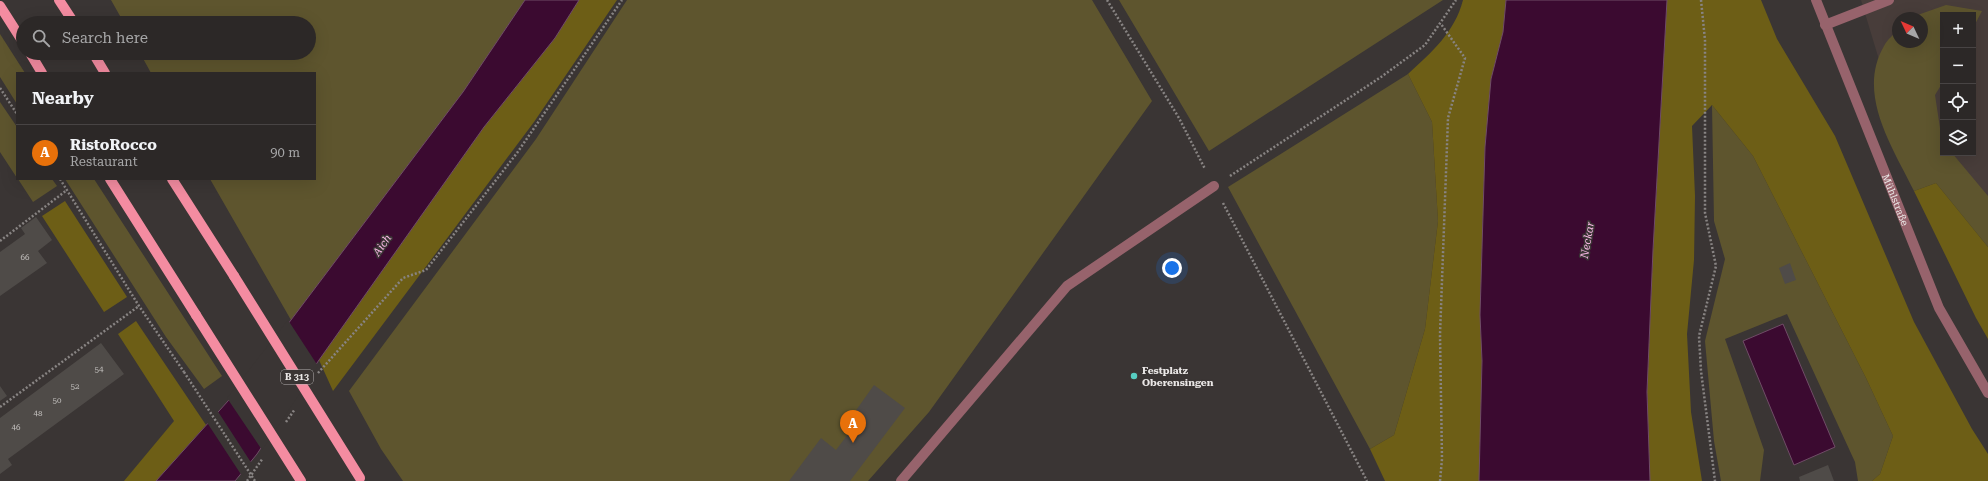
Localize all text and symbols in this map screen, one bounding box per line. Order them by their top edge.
north arrow [1892,12,1928,48]
map controls [1940,12,1976,156]
button: + [1940,12,1976,48]
search box [16,16,316,60]
icon: search [30,27,52,49]
text: Search here [62,29,148,47]
button: − [1940,48,1976,84]
button: locate [1940,84,1976,120]
text: Nearby [32,88,94,108]
button: layers [1940,120,1976,156]
text: RistoRocco [70,136,157,154]
text: A [40,145,50,160]
text: 90 m [270,145,300,160]
text: Restaurant [70,154,138,169]
street label: Mühlstraße [1880,172,1911,228]
water label: Neckar [1578,220,1597,261]
water label: Aich [370,232,395,259]
house number: 66 [21,253,30,262]
your location [1162,258,1182,278]
house number: 54 [95,365,104,374]
place label: Festplatz Oberensingen [1142,365,1214,388]
road number: B 313 [281,370,313,384]
marker: Festplatz Oberensingen [1129,371,1139,381]
house number: 52 [71,382,80,391]
house number: 50 [53,396,62,405]
house number: 48 [34,409,43,418]
pin: A [840,410,866,443]
house number: 46 [12,423,21,432]

